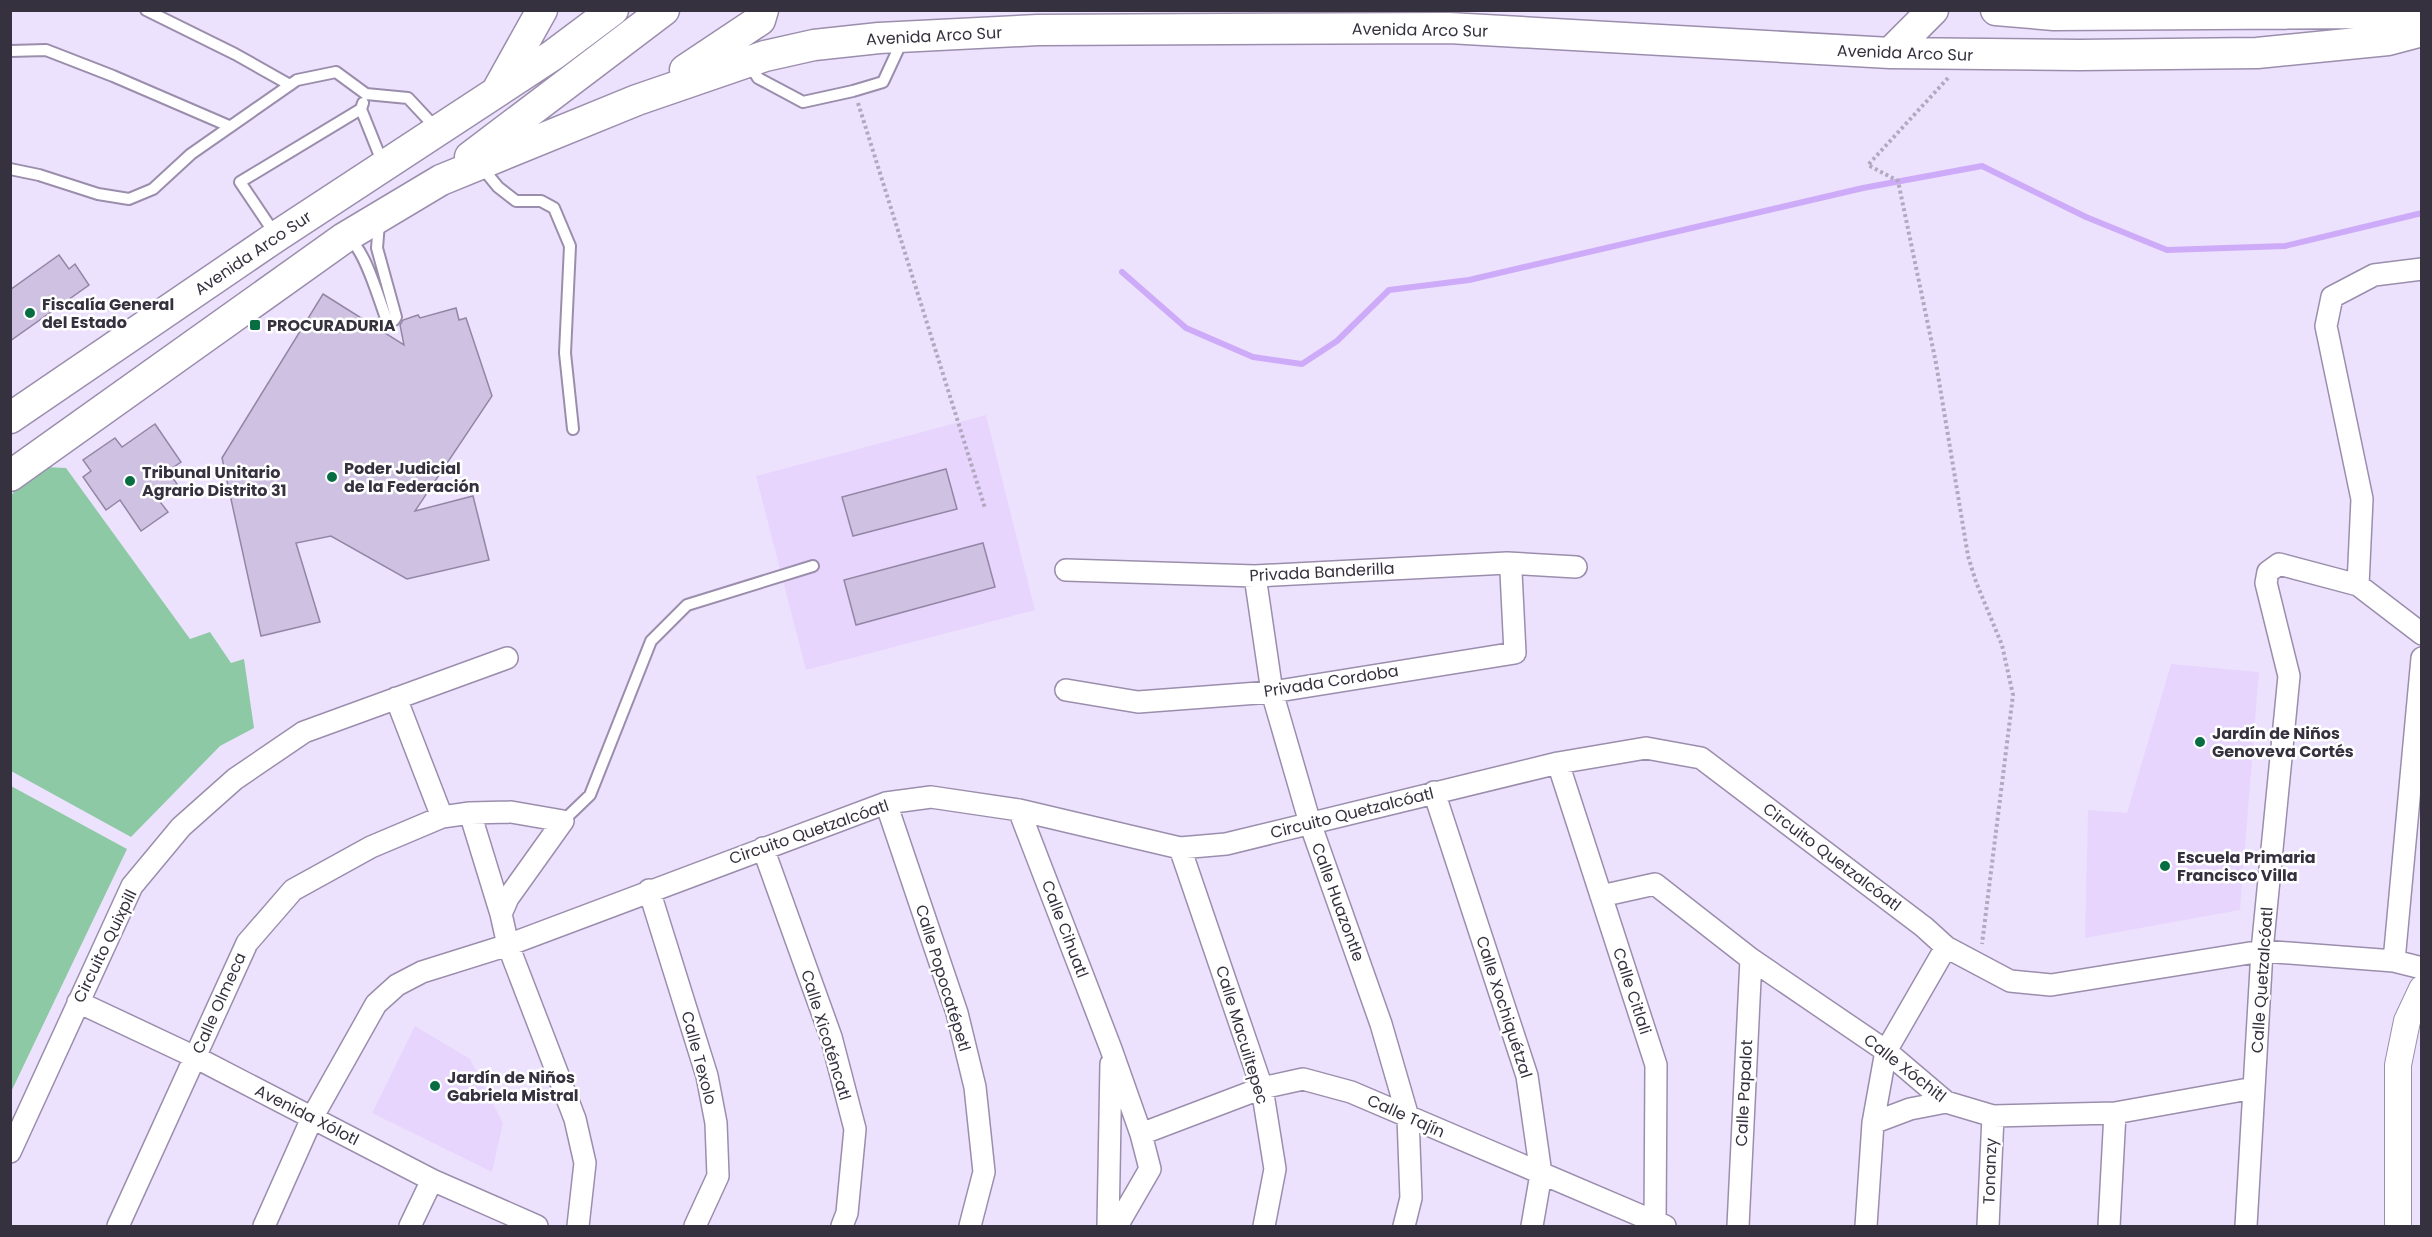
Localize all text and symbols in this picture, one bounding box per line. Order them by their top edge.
street label: Avenida Arco Sur [1352,17,1488,43]
street label: Avenida Arco Sur [865,21,1003,51]
street label: Avenida Arco Sur [1836,39,1974,67]
street label: Avenida Arco Sur [190,205,316,301]
place label: Fiscalía General del Estado [42,293,174,334]
marker: Fiscalía General del Estado [23,306,37,320]
place label: PROCURADURIA [267,314,396,337]
marker: PROCURADURIA [248,318,262,332]
place label: Poder Judicial de la Federación [344,457,480,498]
place label: Tribunal Unitario Agrario Distrito 31 [142,461,287,502]
marker: Poder Judicial de la Federación [325,470,339,484]
marker: Tribunal Unitario Agrario Distrito 31 [123,474,137,488]
street label: Privada Banderilla [1249,557,1395,587]
street label: Privada Cordoba [1262,659,1400,703]
place label: Jardín de Niños Genoveva Cortés [2212,722,2354,763]
marker: Jardín de Niños Genoveva Cortés [2193,735,2207,749]
street label: Circuito Quetzalcóatl [1268,782,1436,844]
street label: Circuito Quetzalcóatl [726,794,892,870]
street label: Circuito Quetzalcóatl [1758,797,1906,917]
street label: Calle Huazontle [1306,839,1370,965]
place label: Escuela Primaria Francisco Villa [2177,846,2316,887]
marker: Escuela Primaria Francisco Villa [2158,859,2172,873]
street label: Calle Cihuatl [1036,877,1094,981]
street label: Circuito Quixpill [68,885,142,1007]
street label: Calle Popocatépetl [910,902,976,1054]
street label: Calle Quetzalcóatl [2245,906,2279,1054]
street label: Calle Xochiquétzal [1470,933,1538,1081]
street label: Calle Citlali [1607,945,1657,1037]
street label: Calle Olmeca [186,949,252,1057]
street label: Calle Macuiltepec [1210,963,1274,1107]
street label: Calle Xicoténcatl [795,967,857,1103]
street label: Calle Texolo [675,1009,723,1107]
street label: Calle Xóchitl [1859,1028,1951,1108]
street label: Calle Papalot [1730,1039,1758,1147]
place label: Jardín de Niños Gabriela Mistral [447,1066,579,1107]
street label: Avenida Xólotl [251,1079,363,1151]
marker: Jardín de Niños Gabriela Mistral [428,1079,442,1093]
street label: Calle Tajín [1363,1089,1449,1143]
street label: Tonanzy [1977,1137,2003,1205]

